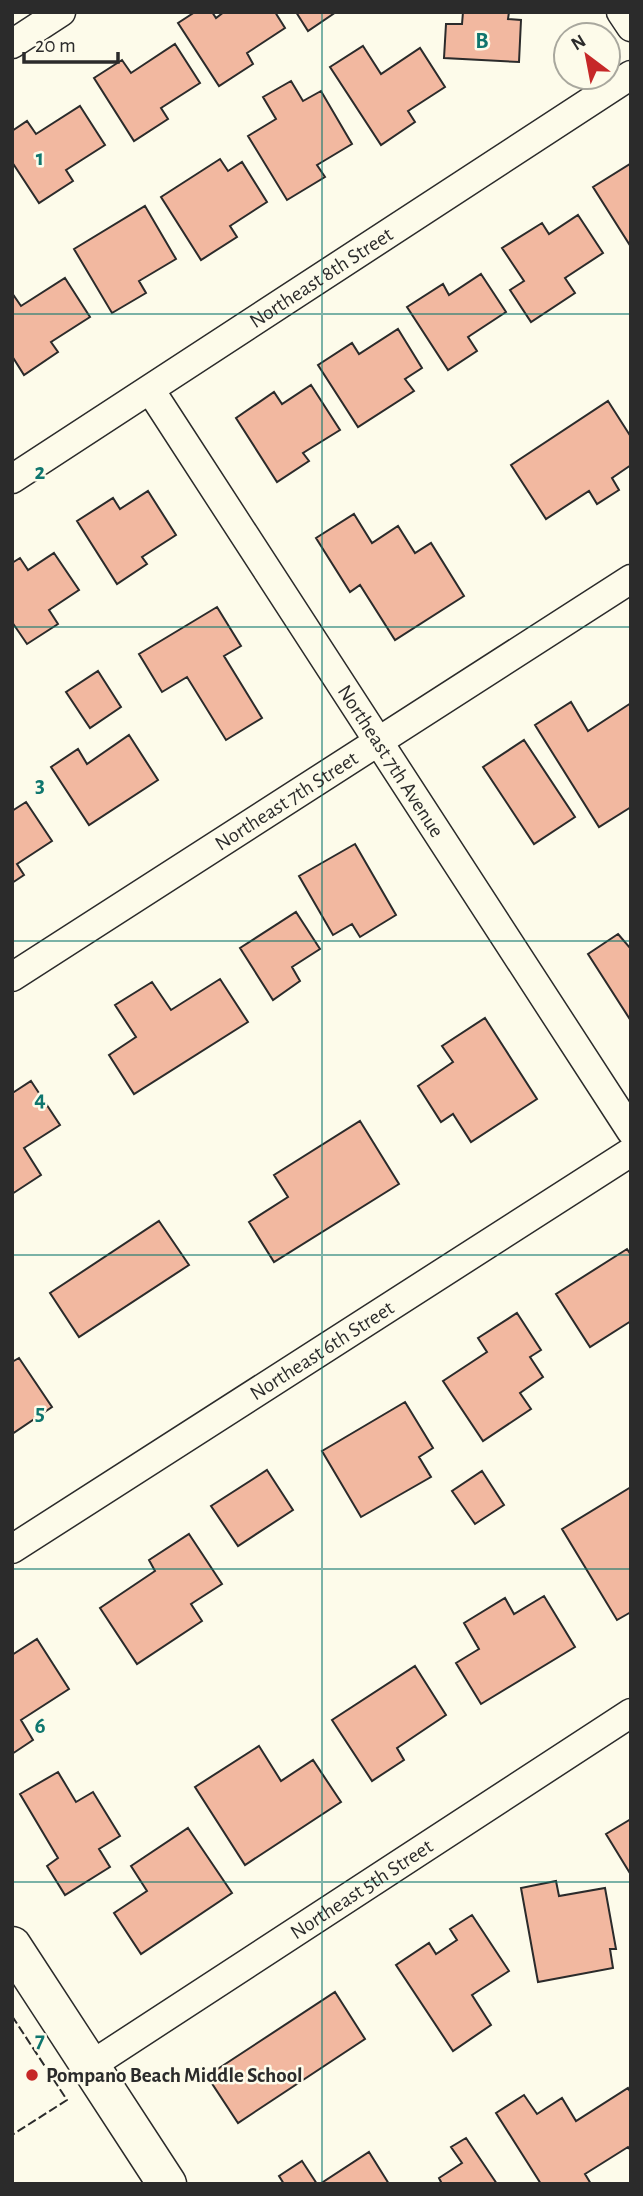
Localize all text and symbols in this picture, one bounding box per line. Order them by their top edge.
scale bar [24,21,119,65]
north arrow [552,21,622,91]
text: B [475,30,489,53]
text: N [568,31,589,54]
text: 20 m [35,35,76,56]
text: 1 [36,147,44,170]
street label: Northeast 8th Street [246,223,397,332]
text: 2 [35,461,46,484]
street label: Northeast 7th Avenue [334,681,448,841]
street label: Northeast 7th Street [211,747,362,855]
text: 3 [35,774,45,797]
text: 4 [34,1088,46,1111]
street label: Northeast 6th Street [246,1297,398,1404]
text: 5 [35,1402,45,1425]
text: 6 [34,1715,46,1738]
street label: Northeast 5th Street [287,1835,437,1943]
text: 7 [35,2029,45,2052]
place label: Pompano Beach Middle School [46,2065,303,2086]
marker: Pompano Beach Middle School [24,2067,40,2083]

